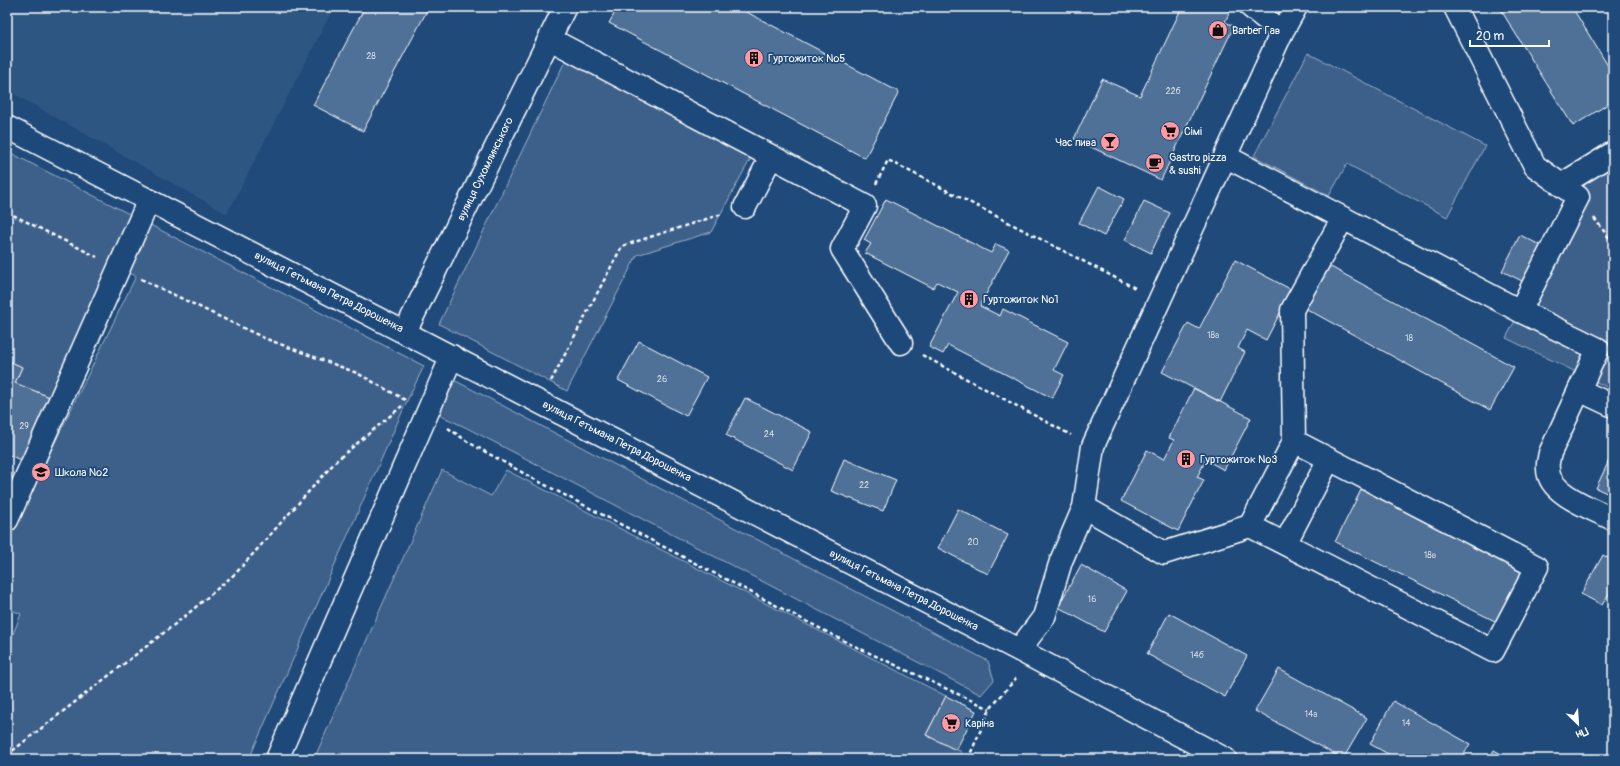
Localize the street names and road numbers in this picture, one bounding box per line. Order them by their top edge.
street label: вулиця Сухомлинського [454,115,516,223]
street label: вулиця Гетьмана Петра Дорошенка [252,249,406,335]
street label: вулиця Гетьмана Петра Дорошенка [540,398,694,484]
street label: вулиця Гетьмана Петра Дорошенка [827,547,981,633]

